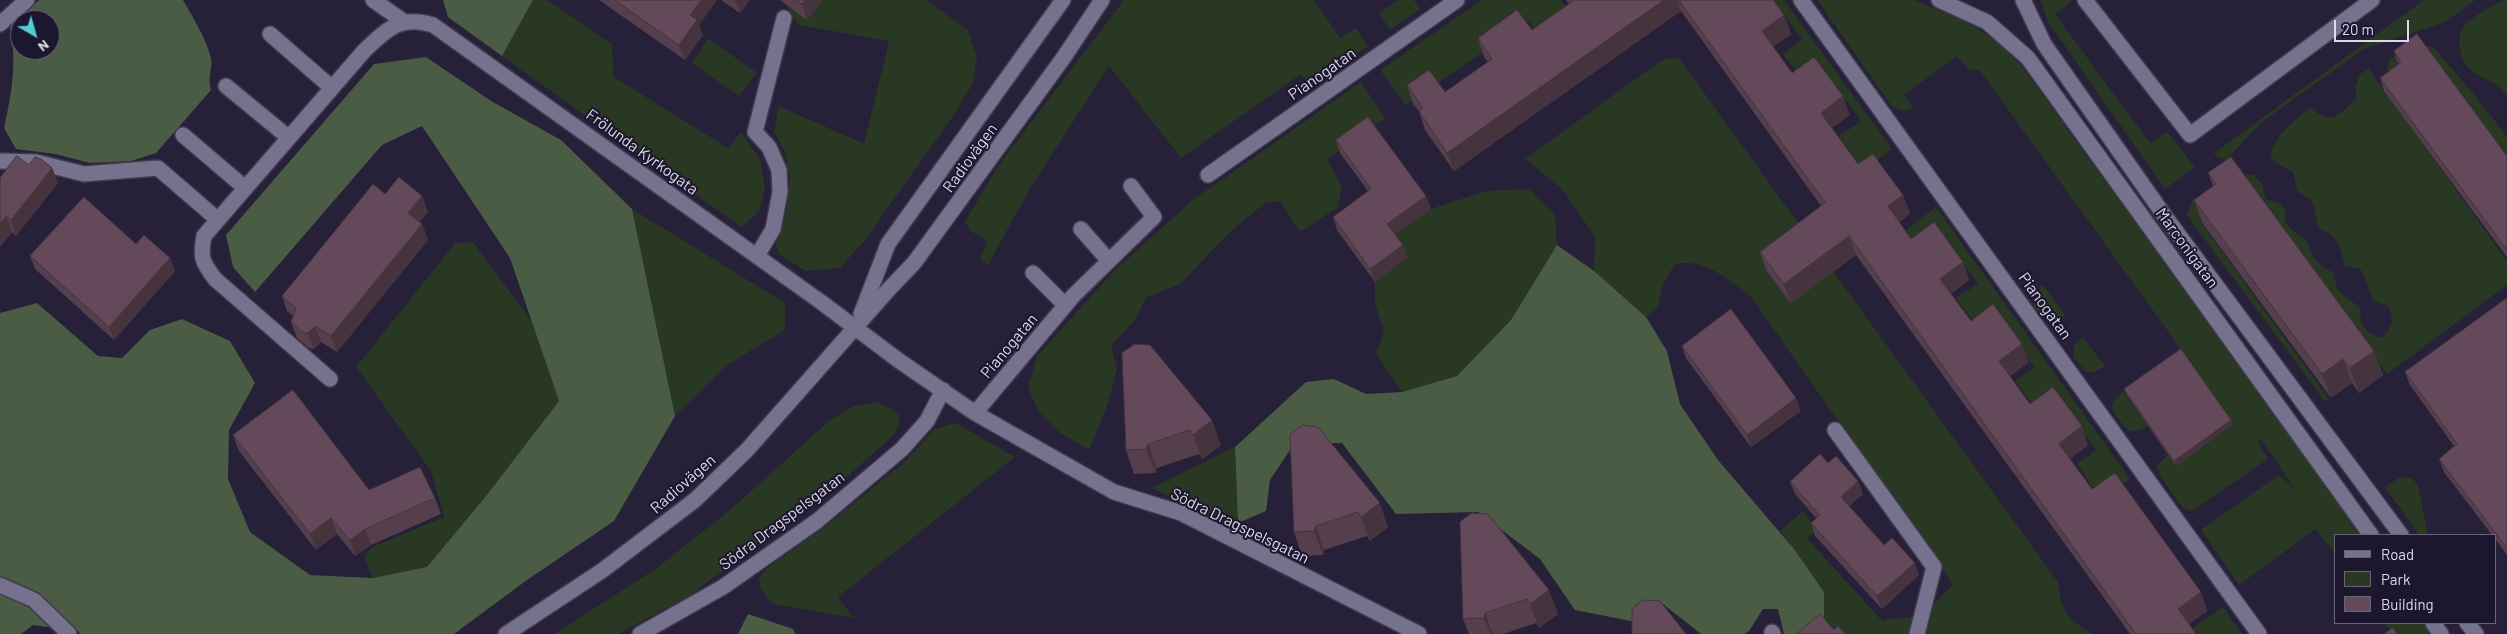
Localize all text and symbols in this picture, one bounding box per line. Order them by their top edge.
north arrow [10,10,60,60]
scale bar [2337,10,2412,42]
text: 20 m [2342,20,2374,38]
text: N [35,37,53,56]
street label: Pianogatan [1284,44,1360,104]
street label: Frölunda Kyrkogata [582,105,702,199]
street label: Radiovägen [939,120,1001,196]
street label: Marconigatan [2152,204,2222,292]
street label: Pianogatan [2014,269,2076,343]
street label: Pianogatan [976,310,1042,382]
street label: Radiovägen [646,450,720,518]
street label: Södra Dragspelsgatan [716,468,848,574]
street label: Södra Dragspelsgatan [1168,484,1312,568]
legend [2334,534,2497,624]
text: Road [2381,545,2414,563]
text: Park [2381,570,2410,588]
text: Building [2381,595,2434,613]

